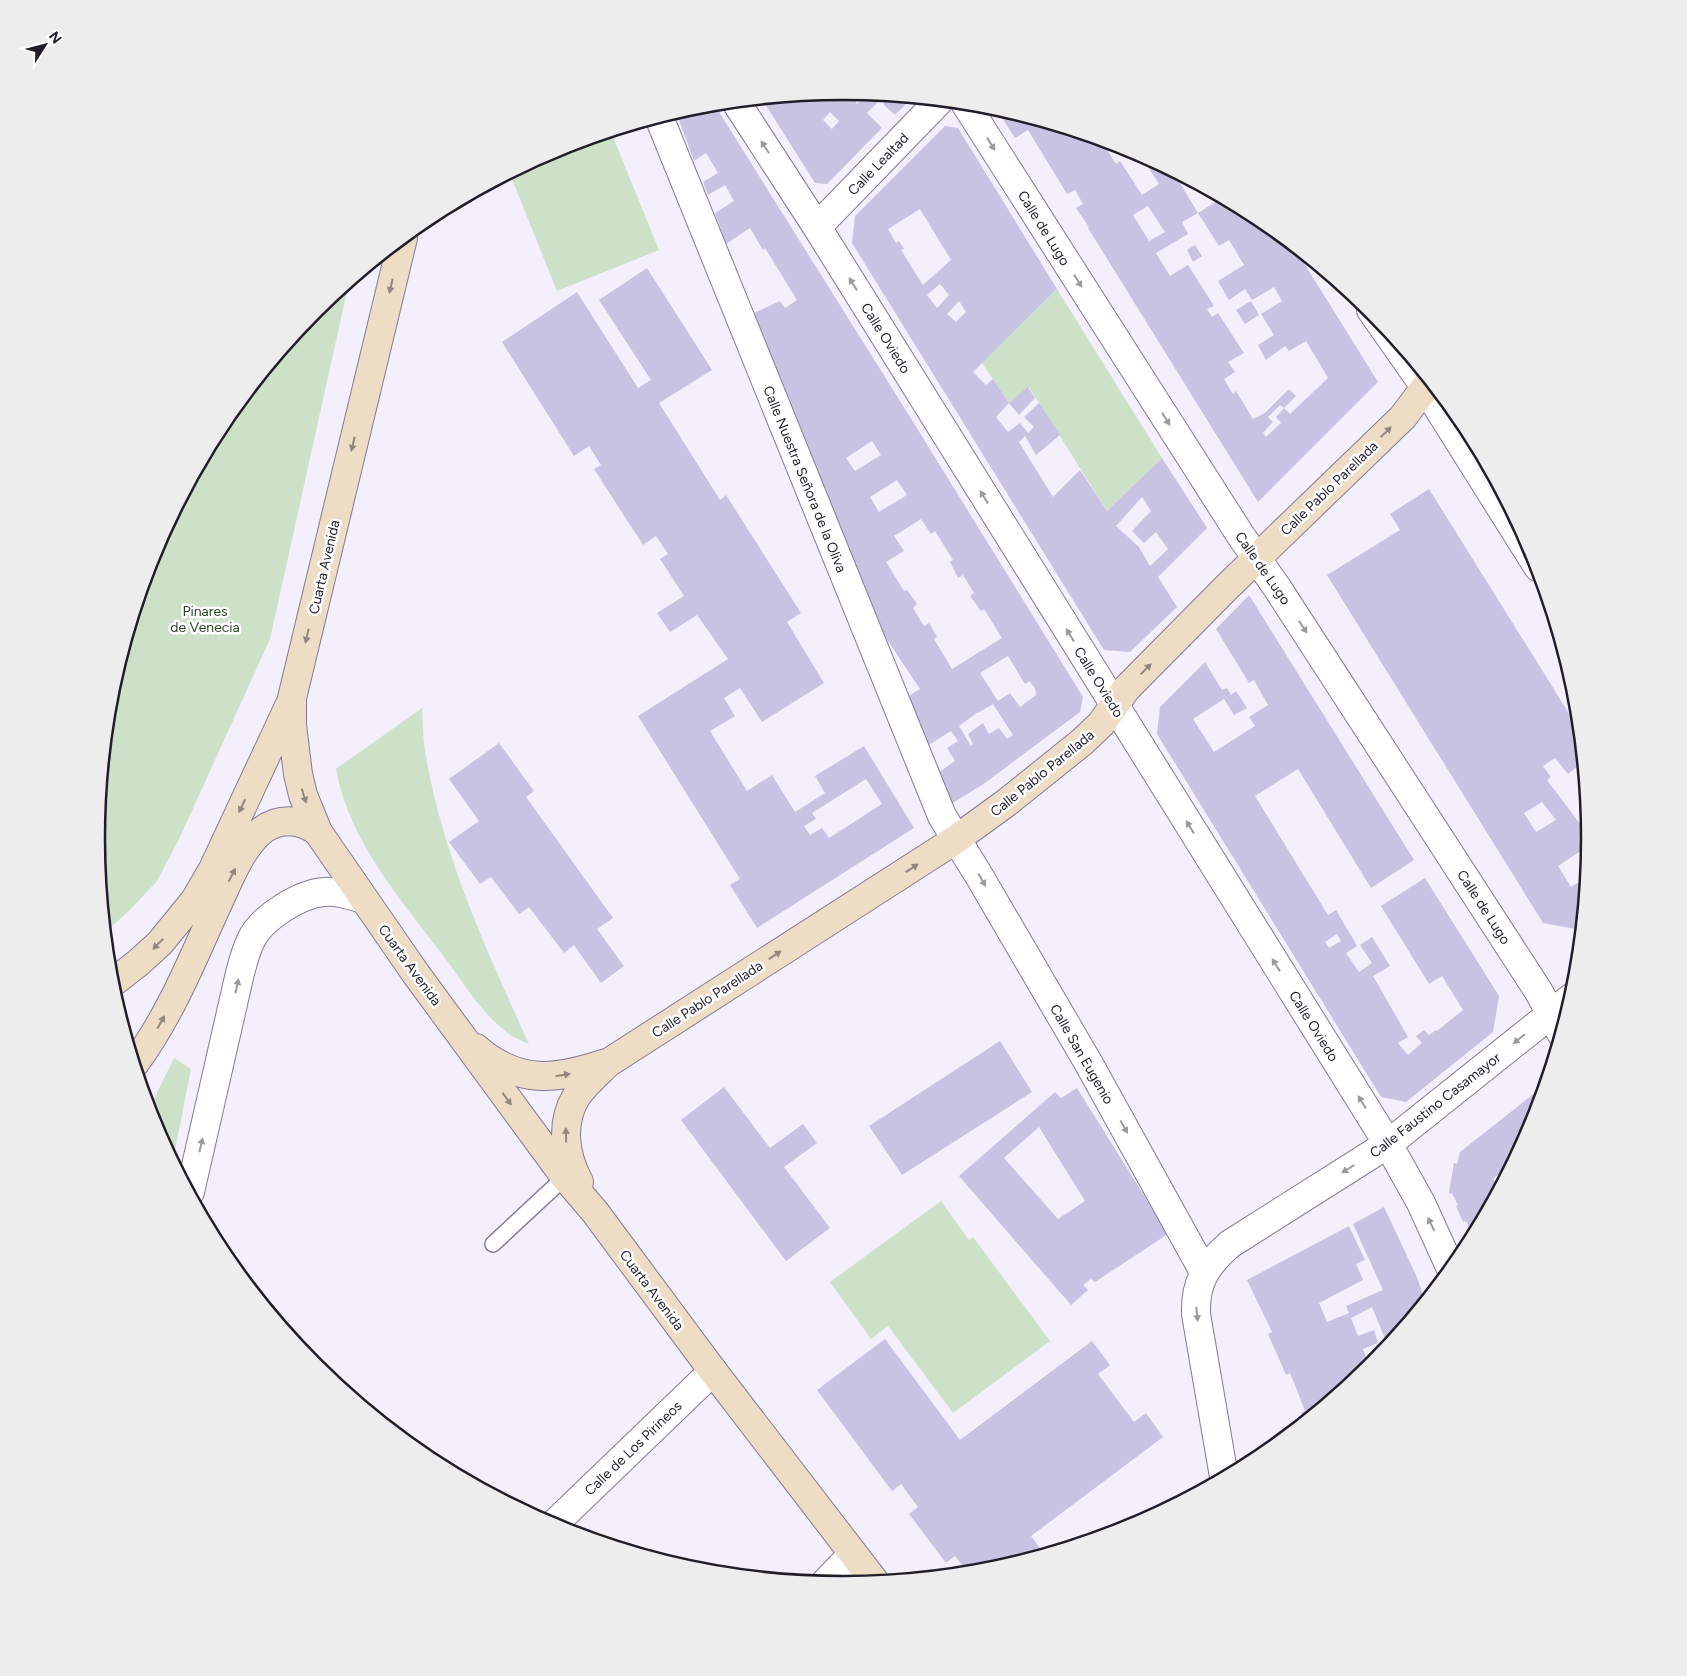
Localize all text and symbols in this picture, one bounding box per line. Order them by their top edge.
north arrow [20,20,70,70]
text: N [45,28,65,47]
street label: Calle Lealtad [844,130,912,199]
one-way arrow [986,138,996,151]
one-way arrow [760,141,770,154]
street label: Calle de Lugo [1014,188,1073,269]
one-way arrow [1074,275,1083,288]
one-way arrow [387,278,395,293]
one-way arrow [848,278,857,291]
street label: Calle Oviedo [857,300,914,377]
street label: Calle Nuestra Señora de la Oliva [759,383,850,575]
one-way arrow [1161,412,1170,425]
one-way arrow [1380,426,1392,438]
one-way arrow [349,436,357,451]
street label: Calle Pablo Parellada [1277,438,1382,539]
one-way arrow [980,490,989,503]
street label: Cuarta Avenida [305,518,344,616]
street label: Calle de Lugo [1231,529,1294,608]
park label: Pinares de Venecia [170,603,240,636]
one-way arrow [1298,621,1308,634]
one-way arrow [303,628,311,643]
one-way arrow [1065,628,1075,641]
street label: Calle Oviedo [1070,644,1127,721]
one-way arrow [1140,663,1152,675]
street label: Calle Pablo Parellada [987,726,1098,820]
one-way arrow [300,788,308,803]
one-way arrow [238,799,246,813]
one-way arrow [1185,820,1194,833]
one-way arrow [905,863,918,872]
street label: Calle de Lugo [1453,867,1514,948]
one-way arrow [228,868,236,883]
one-way arrow [978,873,986,888]
street label: Cuarta Avenida [374,921,445,1009]
one-way arrow [152,937,164,949]
one-way arrow [768,951,781,960]
street label: Calle Pablo Parellada [649,957,766,1042]
one-way arrow [1271,958,1281,971]
one-way arrow [233,979,241,994]
street label: Calle Oviedo [1285,988,1342,1065]
street label: Calle San Eugenio [1046,1001,1117,1107]
one-way arrow [157,1014,165,1029]
one-way arrow [1513,1034,1526,1045]
street label: Calle Faustino Casamayor [1367,1049,1504,1162]
one-way arrow [555,1071,571,1079]
one-way arrow [502,1092,513,1105]
one-way arrow [1358,1096,1367,1109]
one-way arrow [1120,1120,1128,1135]
one-way arrow [562,1127,570,1143]
one-way arrow [197,1137,205,1152]
one-way arrow [1342,1164,1355,1174]
one-way arrow [1427,1217,1435,1232]
street label: Cuarta Avenida [616,1247,687,1334]
one-way arrow [1193,1306,1201,1322]
street label: Calle de Los Pirineos [581,1398,686,1499]

